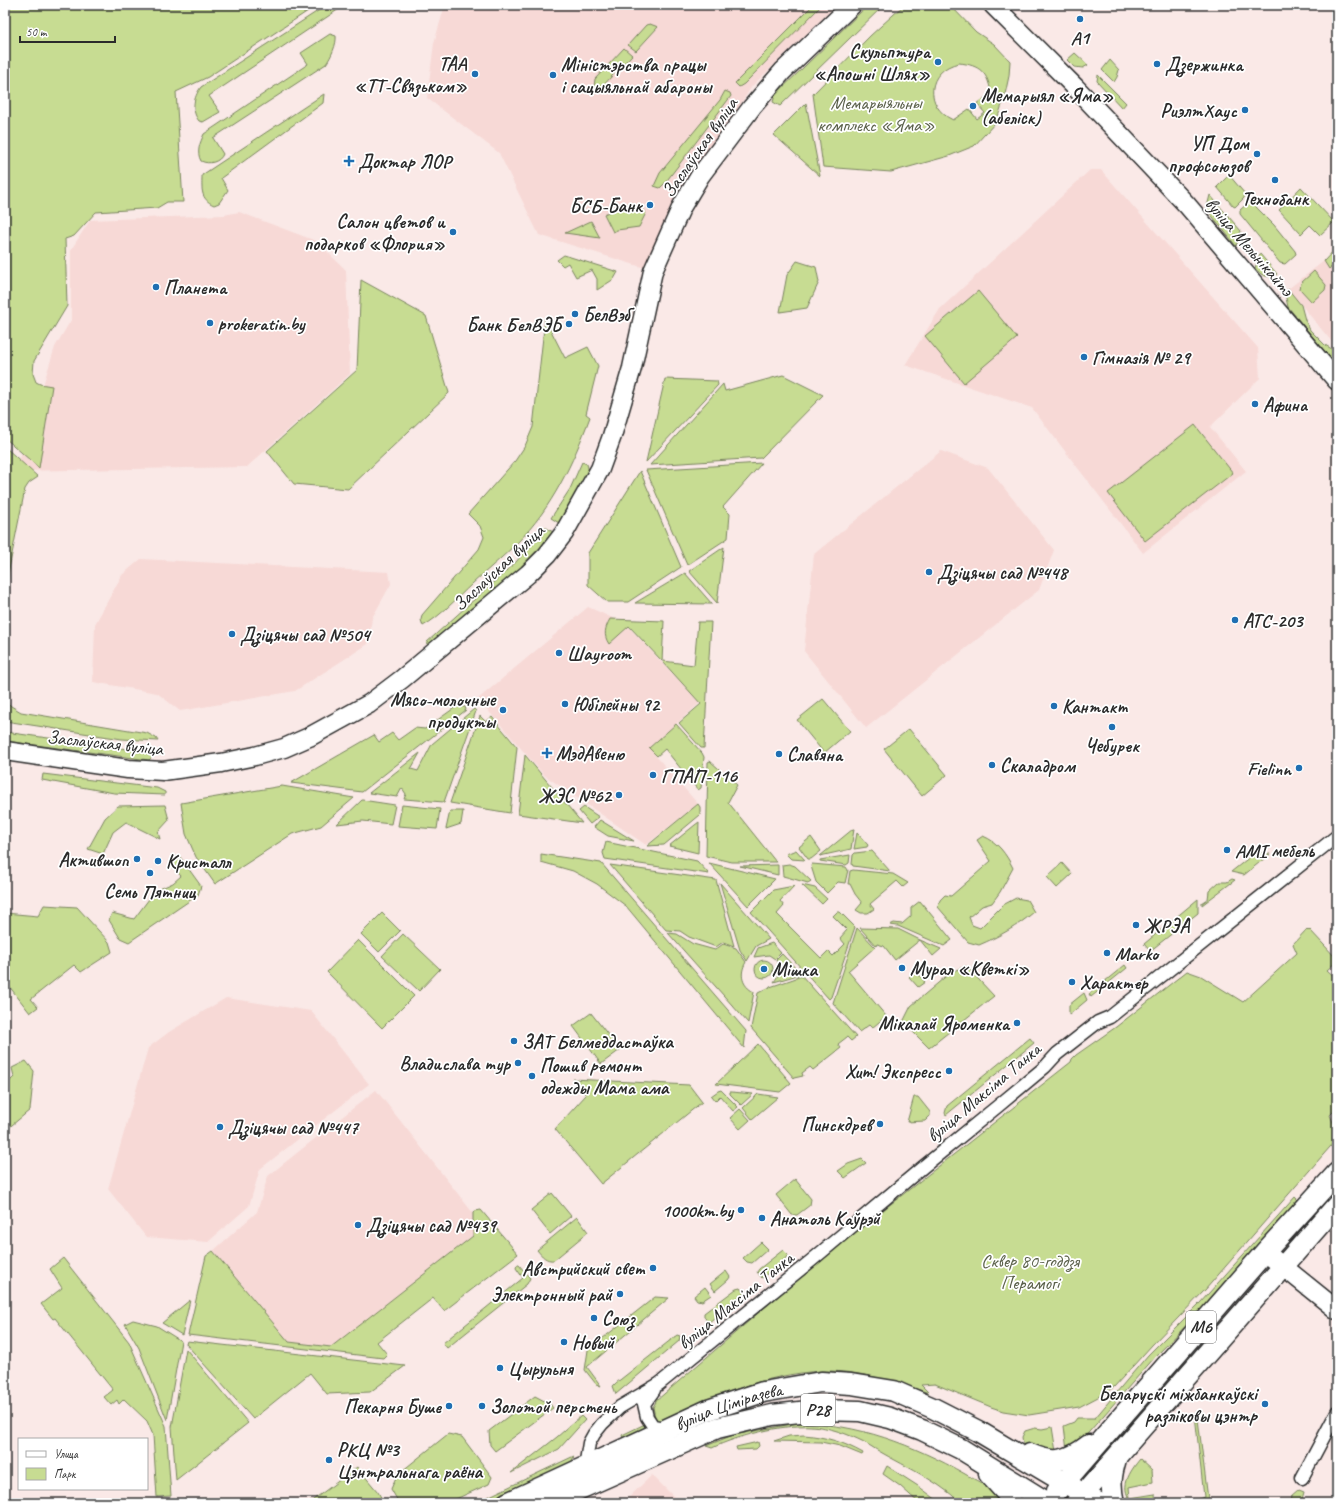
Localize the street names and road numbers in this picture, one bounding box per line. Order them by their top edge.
street label: Заслаўская вуліца [657,91,744,202]
street label: вуліца Мельнікайтэ [1200,192,1300,302]
street label: Заслаўская вуліца [448,518,551,616]
street label: Заслаўская вуліца [46,725,166,761]
street label: вуліца Максіма Танка [921,1036,1048,1148]
street label: вуліца Максіма Танка [673,1245,800,1355]
road number: М6 [1186,1311,1216,1343]
street label: вуліца Ціміразева [671,1378,786,1437]
road number: Р28 [801,1394,835,1426]

